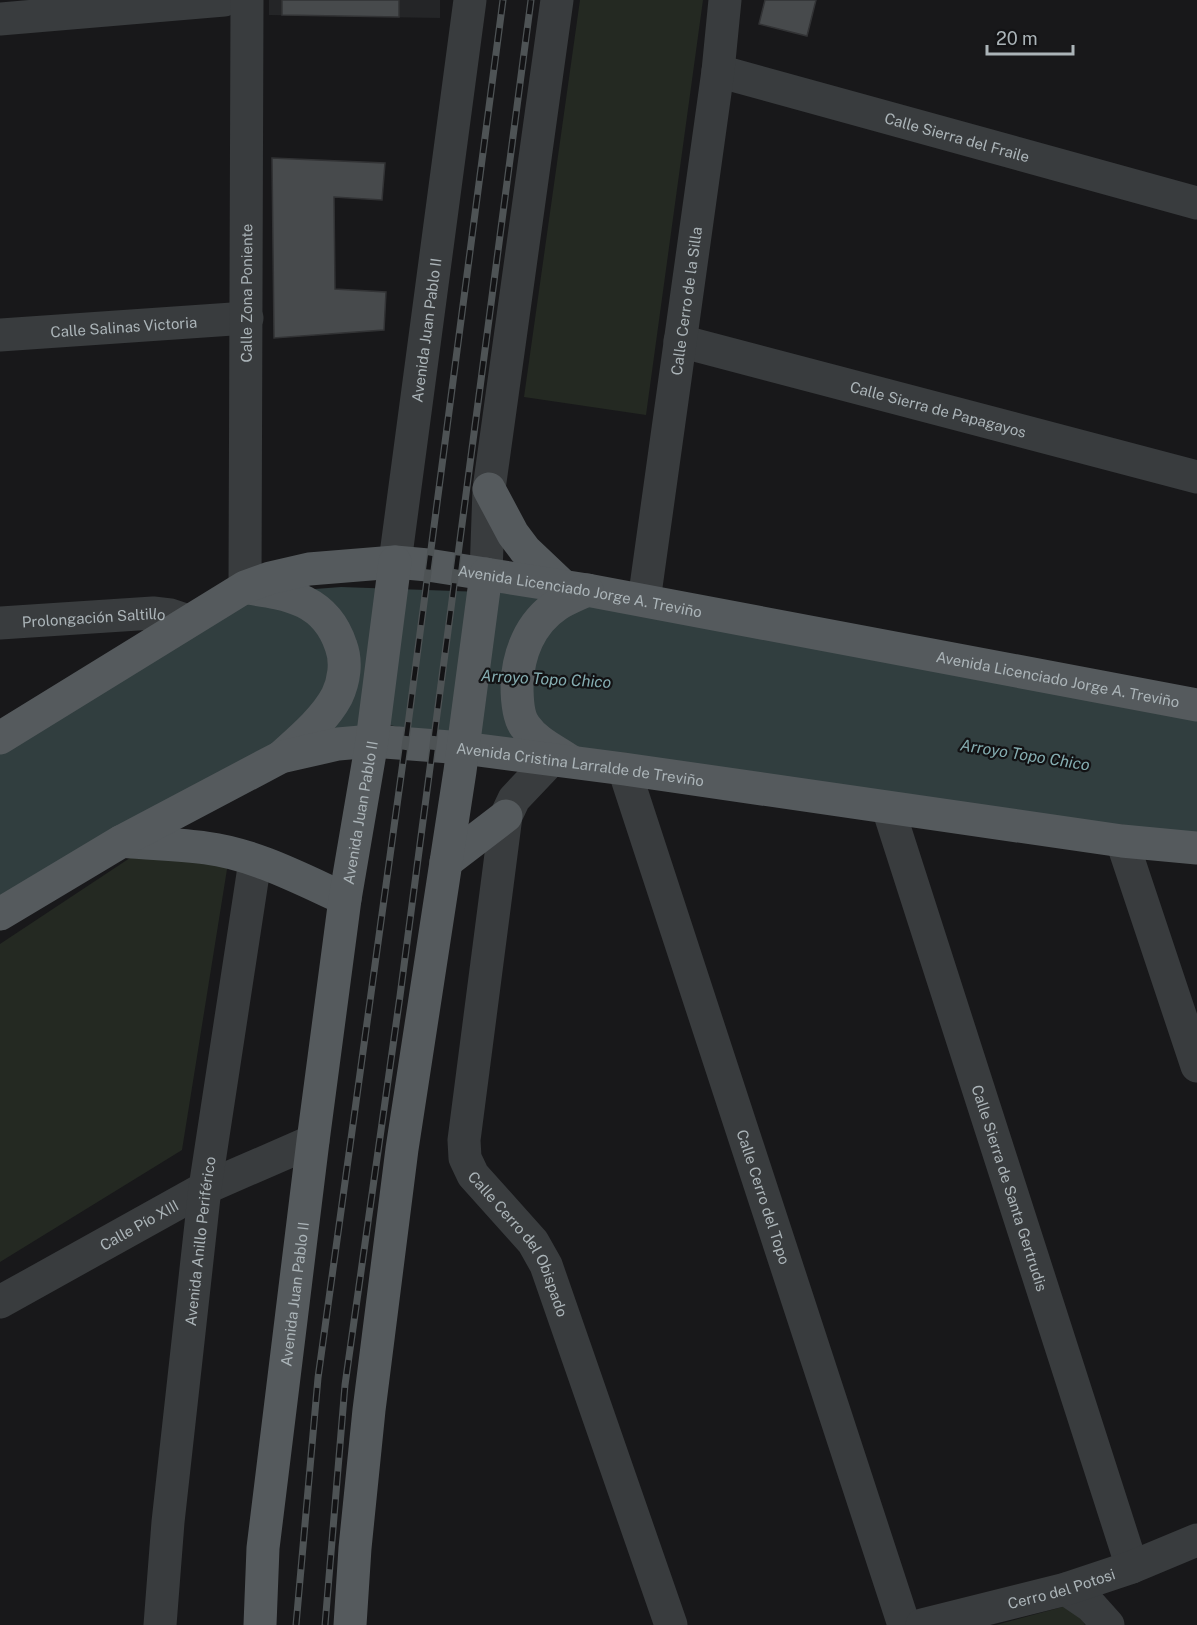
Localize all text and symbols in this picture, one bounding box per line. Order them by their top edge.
scale bar [987,18,1072,56]
text: 20 m [996,28,1038,49]
street label: Calle Sierra del Fraile [883,109,1031,165]
street label: Calle Zona Poniente [237,224,255,362]
street label: Calle Cerro de la Silla [667,226,705,376]
street label: Avenida Juan Pablo II [408,257,444,403]
street label: Calle Salinas Victoria [50,313,198,340]
street label: Calle Sierra de Papagayos [848,378,1028,440]
street label: Avenida Licenciado Jorge A. Treviño [457,561,704,620]
street label: Prolongación Saltillo [21,605,167,630]
street label: Avenida Licenciado Jorge A. Treviño [935,648,1181,710]
water label: Arroyo Topo Chico [480,666,612,692]
water label: Arroyo Topo Chico [959,735,1091,775]
street label: Avenida Juan Pablo II [339,739,380,886]
street label: Avenida Cristina Larralde de Treviño [455,739,705,789]
street label: Calle Sierra de Santa Gertrudis [969,1082,1051,1293]
street label: Calle Cerro del Topo [734,1127,794,1266]
street label: Avenida Anillo Periférico [181,1155,218,1327]
street label: Calle Cerro del Obispado [465,1167,572,1319]
street label: Calle Pío XIII [97,1196,181,1253]
street label: Avenida Juan Pablo II [277,1221,312,1367]
street label: Cerro del Potosi [1006,1565,1117,1612]

